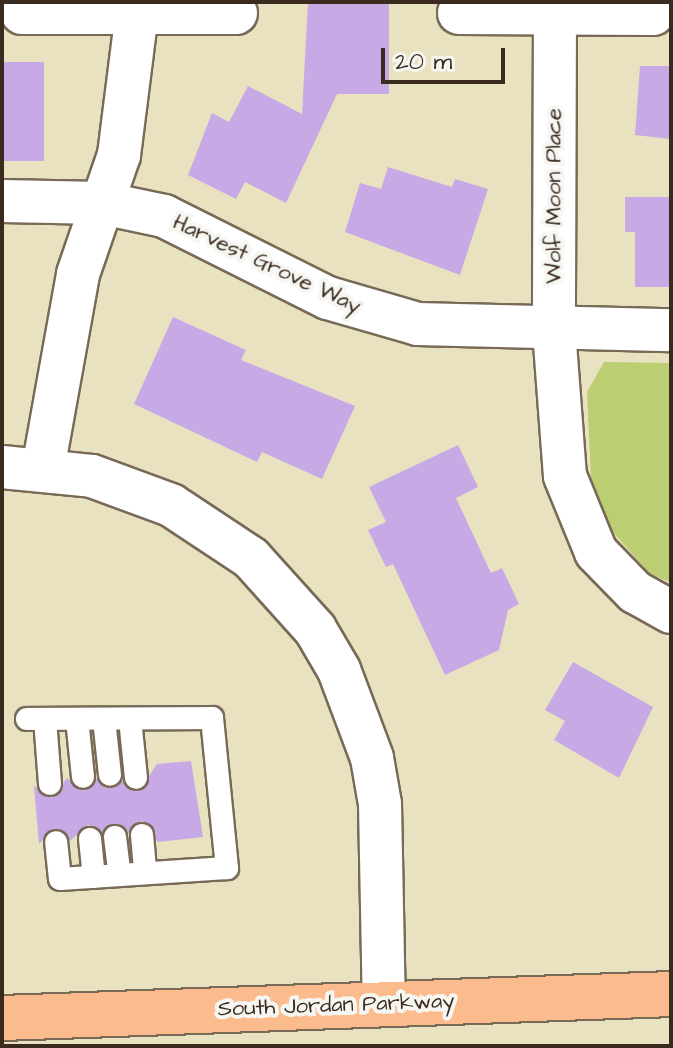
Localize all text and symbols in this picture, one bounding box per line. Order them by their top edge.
scale bar [385,32,509,82]
text: 20 m [395,45,452,79]
street label: Wolf Moon Place [541,108,567,284]
street label: Harvest Grove Way [169,209,365,319]
street label: South Jordan Parkway [217,988,455,1022]

